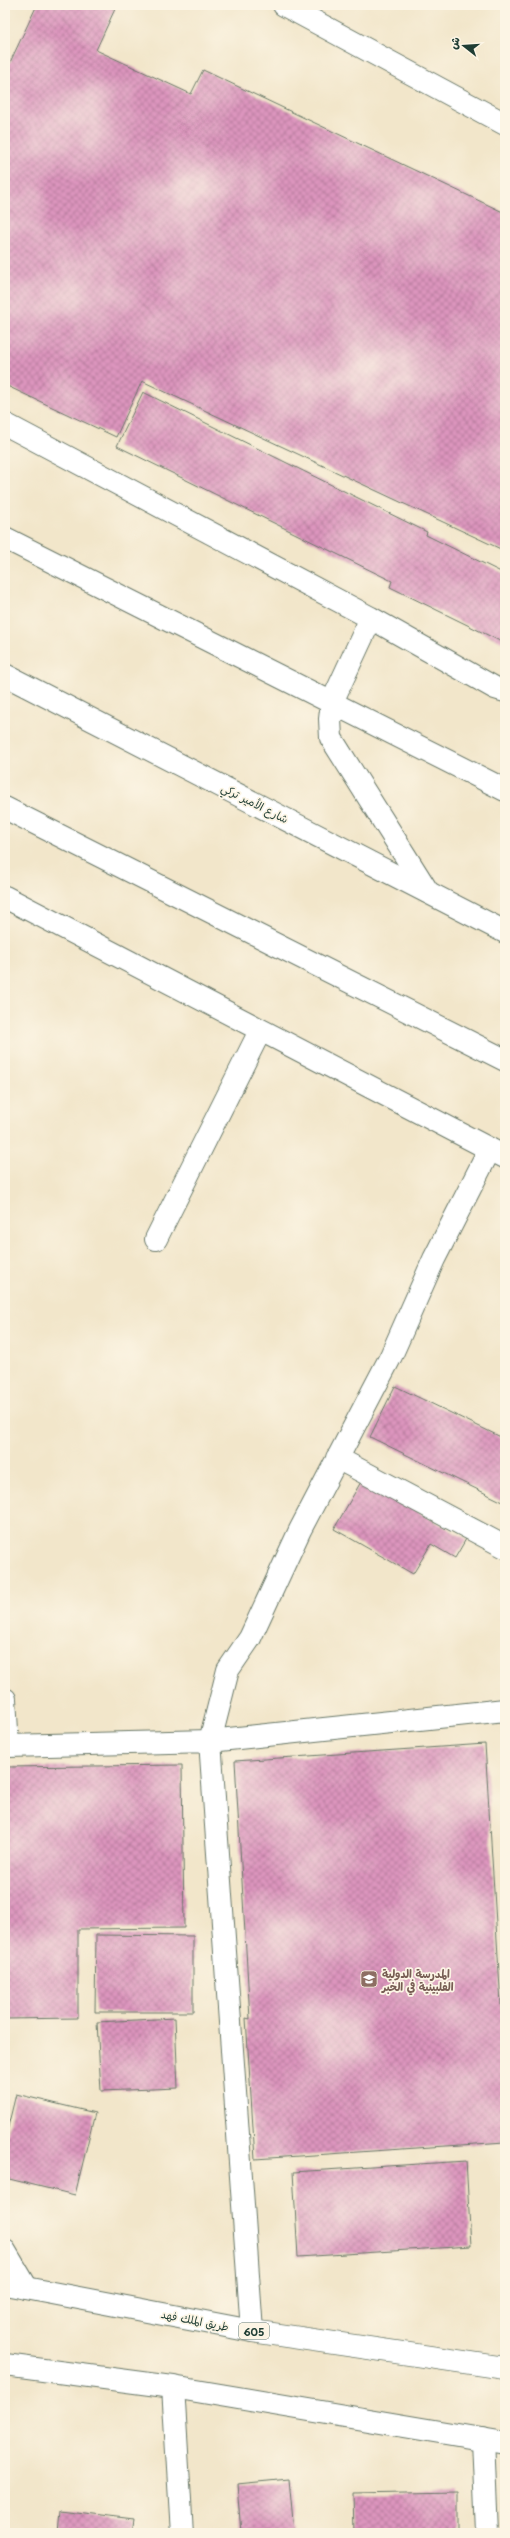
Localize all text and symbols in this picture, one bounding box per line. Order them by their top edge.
north arrow [444,26,484,66]
text: ش [444,35,464,51]
street label: شارع الأمير تركي [217,779,291,830]
place label: المدرسة الدولية الفلبينية في الخبر [381,1965,454,1996]
school or university icon: المدرسة الدولية الفلبينية في الخبر [359,1969,379,1989]
street label: طريق الملك فهد [160,2305,230,2335]
road number: 605 [239,2323,269,2339]

